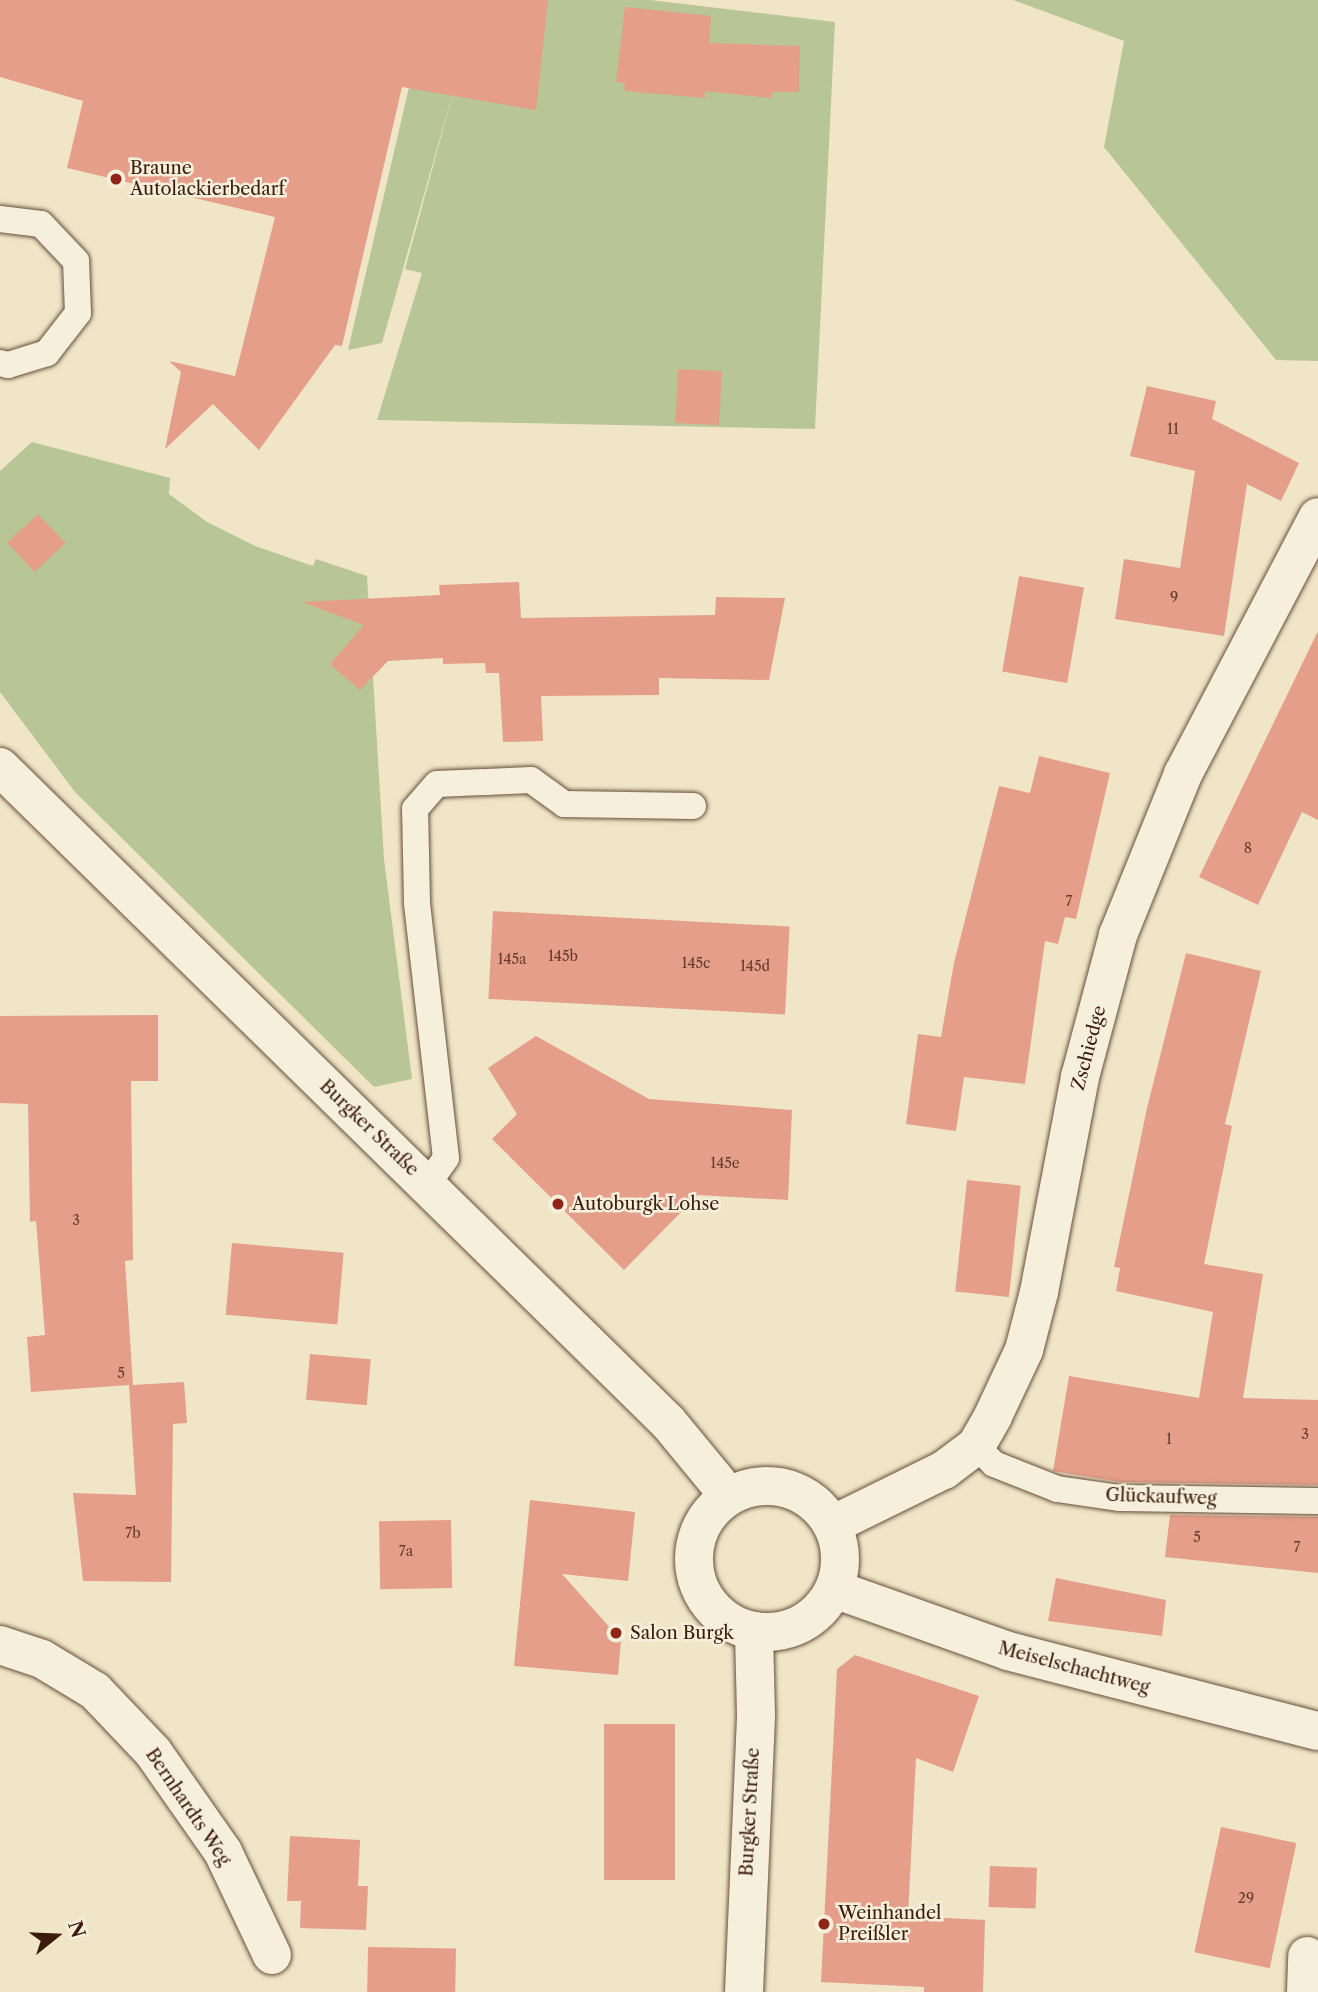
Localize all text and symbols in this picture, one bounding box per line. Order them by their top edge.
place label: Braune Autolackierbedarf [130,158,285,200]
marker: Braune Autolackierbedarf [108,171,124,187]
house number: 11 [1167,421,1179,437]
house number: 9 [1170,589,1178,605]
house number: 8 [1244,840,1252,856]
house number: 7 [1066,893,1072,909]
house number: 145b [548,948,578,964]
house number: 145a [498,951,526,967]
house number: 145c [682,955,710,971]
house number: 145d [740,958,770,974]
street label: Zschiedge [1067,1003,1111,1093]
street label: Burgker Straße [315,1075,423,1181]
house number: 145e [710,1155,740,1171]
place label: Autoburgk Lohse [572,1193,720,1215]
marker: Autoburgk Lohse [550,1196,566,1212]
house number: 3 [72,1212,80,1228]
house number: 5 [117,1365,125,1381]
house number: 3 [1301,1426,1309,1442]
house number: 1 [1166,1431,1172,1447]
street label: Glückaufweg [1105,1484,1217,1510]
house number: 7b [125,1525,141,1541]
house number: 5 [1193,1529,1201,1545]
house number: 7 [1294,1539,1300,1555]
house number: 7a [399,1543,413,1559]
place label: Salon Burgk [630,1622,734,1644]
marker: Salon Burgk [608,1625,624,1641]
street label: Meiselschachtweg [996,1637,1152,1699]
street label: Bernhardts Weg [141,1744,235,1870]
street label: Burgker Straße [736,1747,764,1877]
house number: 29 [1238,1890,1254,1906]
north arrow [21,1901,91,1971]
place label: Weinhandel Preißler [838,1903,941,1946]
marker: Weinhandel Preißler [816,1916,832,1932]
text: N [63,1918,90,1941]

